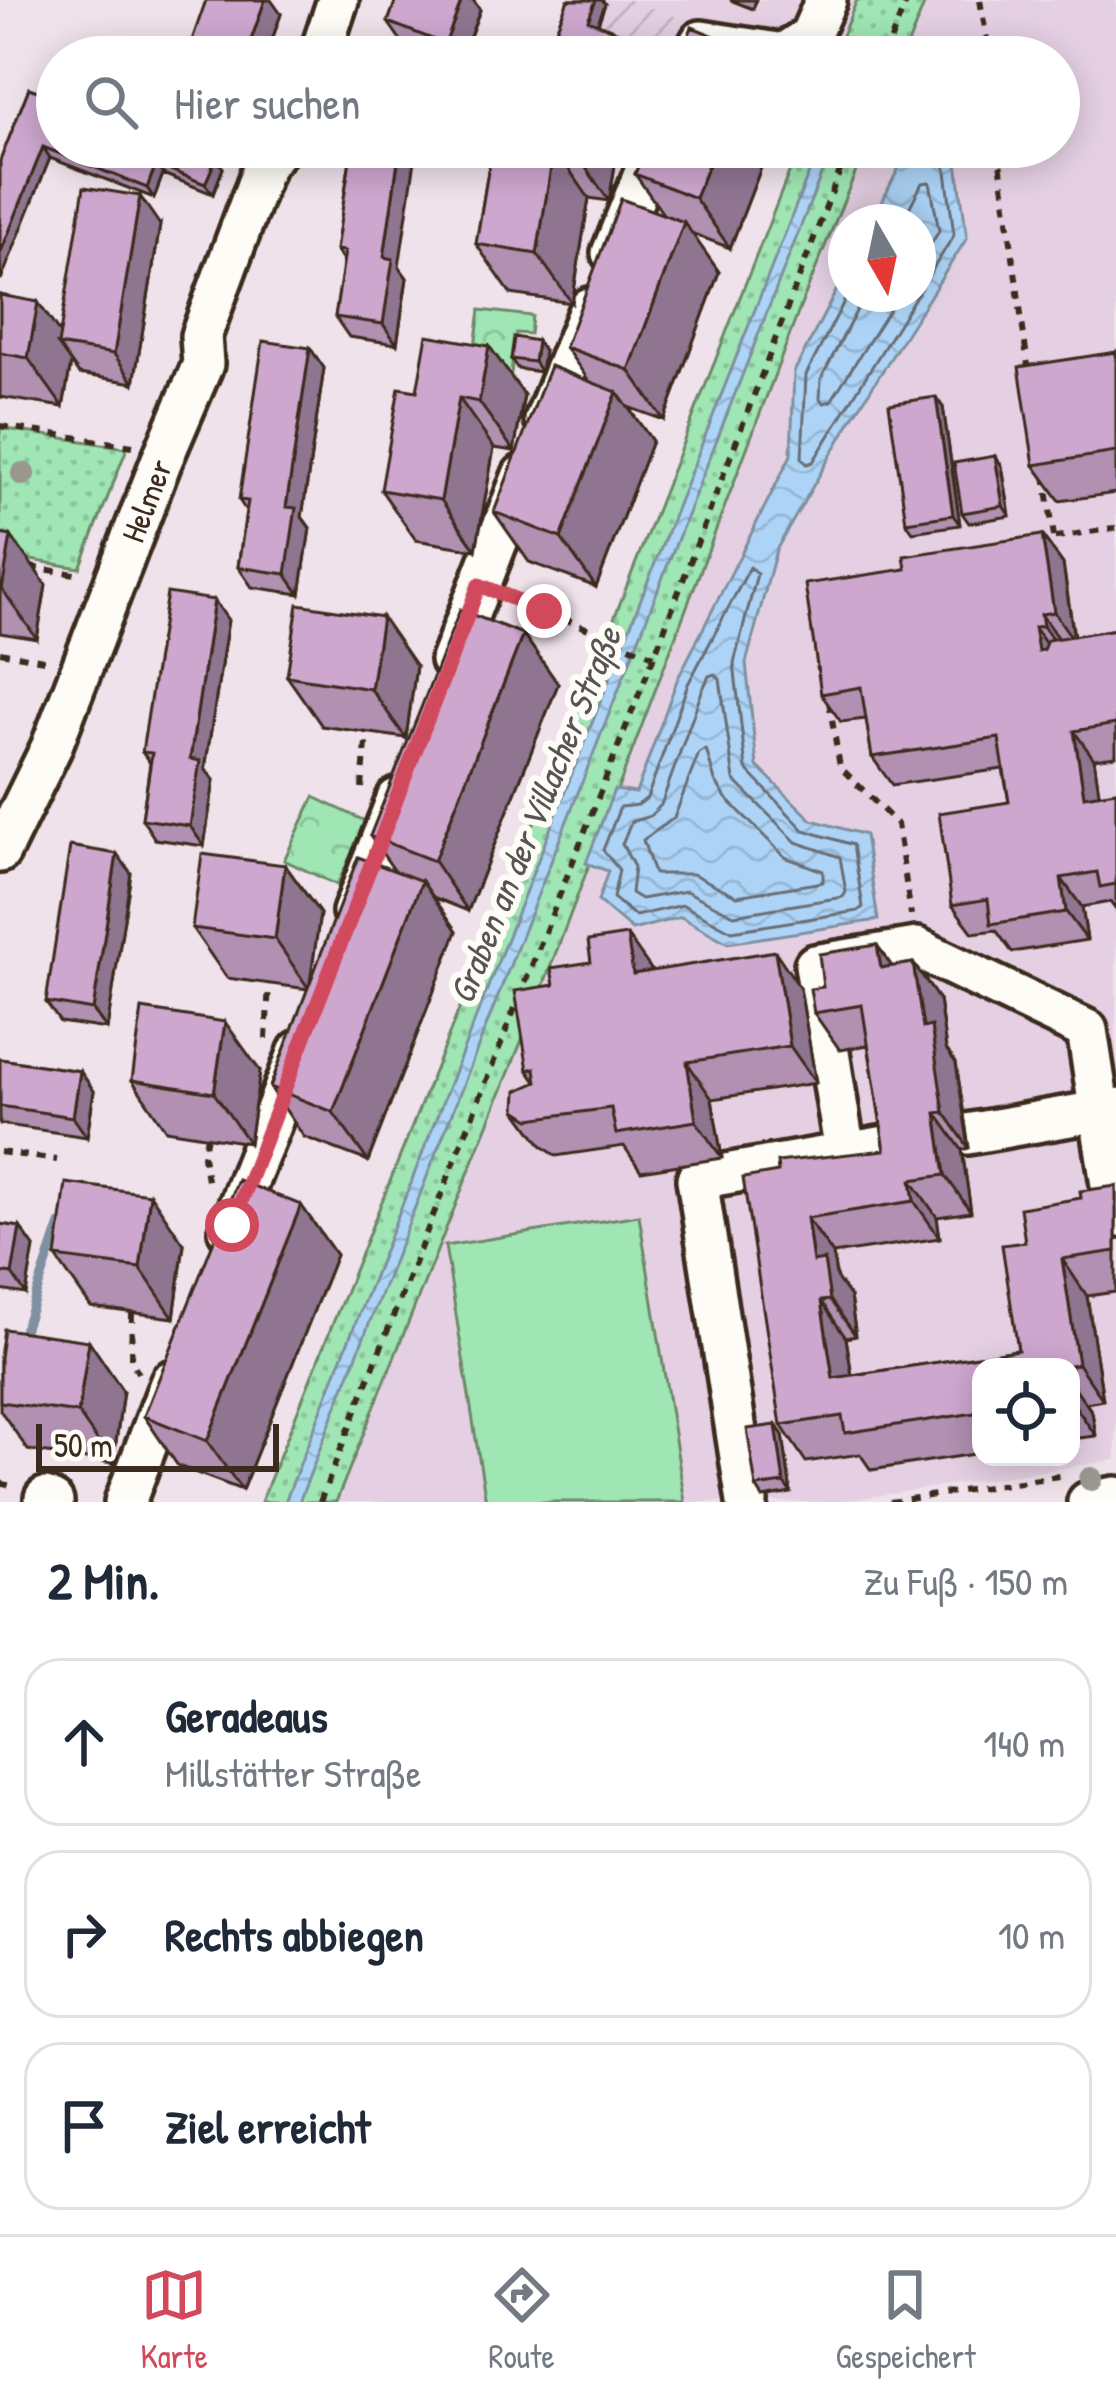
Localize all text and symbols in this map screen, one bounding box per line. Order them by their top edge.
search box [36,36,1080,168]
icon: search [78,69,144,135]
text: Hier suchen [174,72,361,133]
north arrow [828,204,936,312]
street label: Helmer [110,452,182,548]
route end [517,584,571,638]
water label: Graben an der Villacher Straße [436,618,634,1011]
route start [205,1198,259,1252]
map controls [972,1358,1080,1466]
button: locate [972,1358,1080,1466]
scale bar [36,1418,279,1471]
text: 50 m [54,1423,113,1467]
text: 2 Min. [48,1546,159,1615]
text: Zu Fuß · 150 m [863,1554,1068,1607]
text: Geradeaus [165,1685,328,1746]
icon: ahead [51,1709,117,1775]
text: 140 m [983,1716,1065,1769]
text: Millstätter Straße [165,1746,422,1799]
icon: right [51,1901,117,1967]
text: Rechts abbiegen [165,1904,424,1965]
text: 10 m [998,1908,1065,1961]
icon: arrive [51,2093,117,2159]
text: Ziel erreicht [165,2096,371,2157]
tab: Karte [140,2262,208,2378]
tab: Route [489,2262,555,2378]
tab: Gespeichert [835,2262,976,2378]

